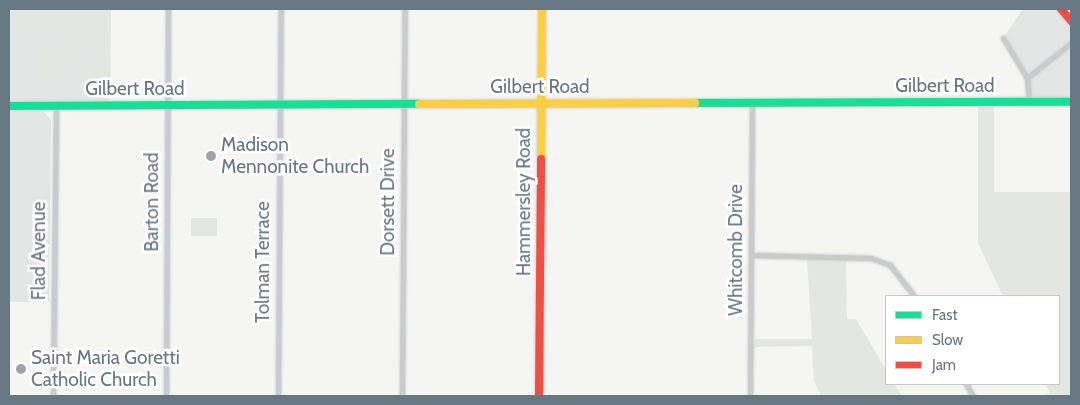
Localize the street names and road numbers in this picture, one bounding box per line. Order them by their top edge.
street label: Gilbert Road [895,75,995,97]
street label: Gilbert Road [490,76,590,98]
street label: Gilbert Road [85,78,185,100]
street label: Hammersley Road [513,128,535,276]
street label: Dorsett Drive [377,148,399,256]
street label: Barton Road [141,152,163,252]
street label: Whitcomb Drive [725,184,747,316]
street label: Tolman Terrace [252,201,274,323]
street label: Flad Avenue [28,202,50,300]

